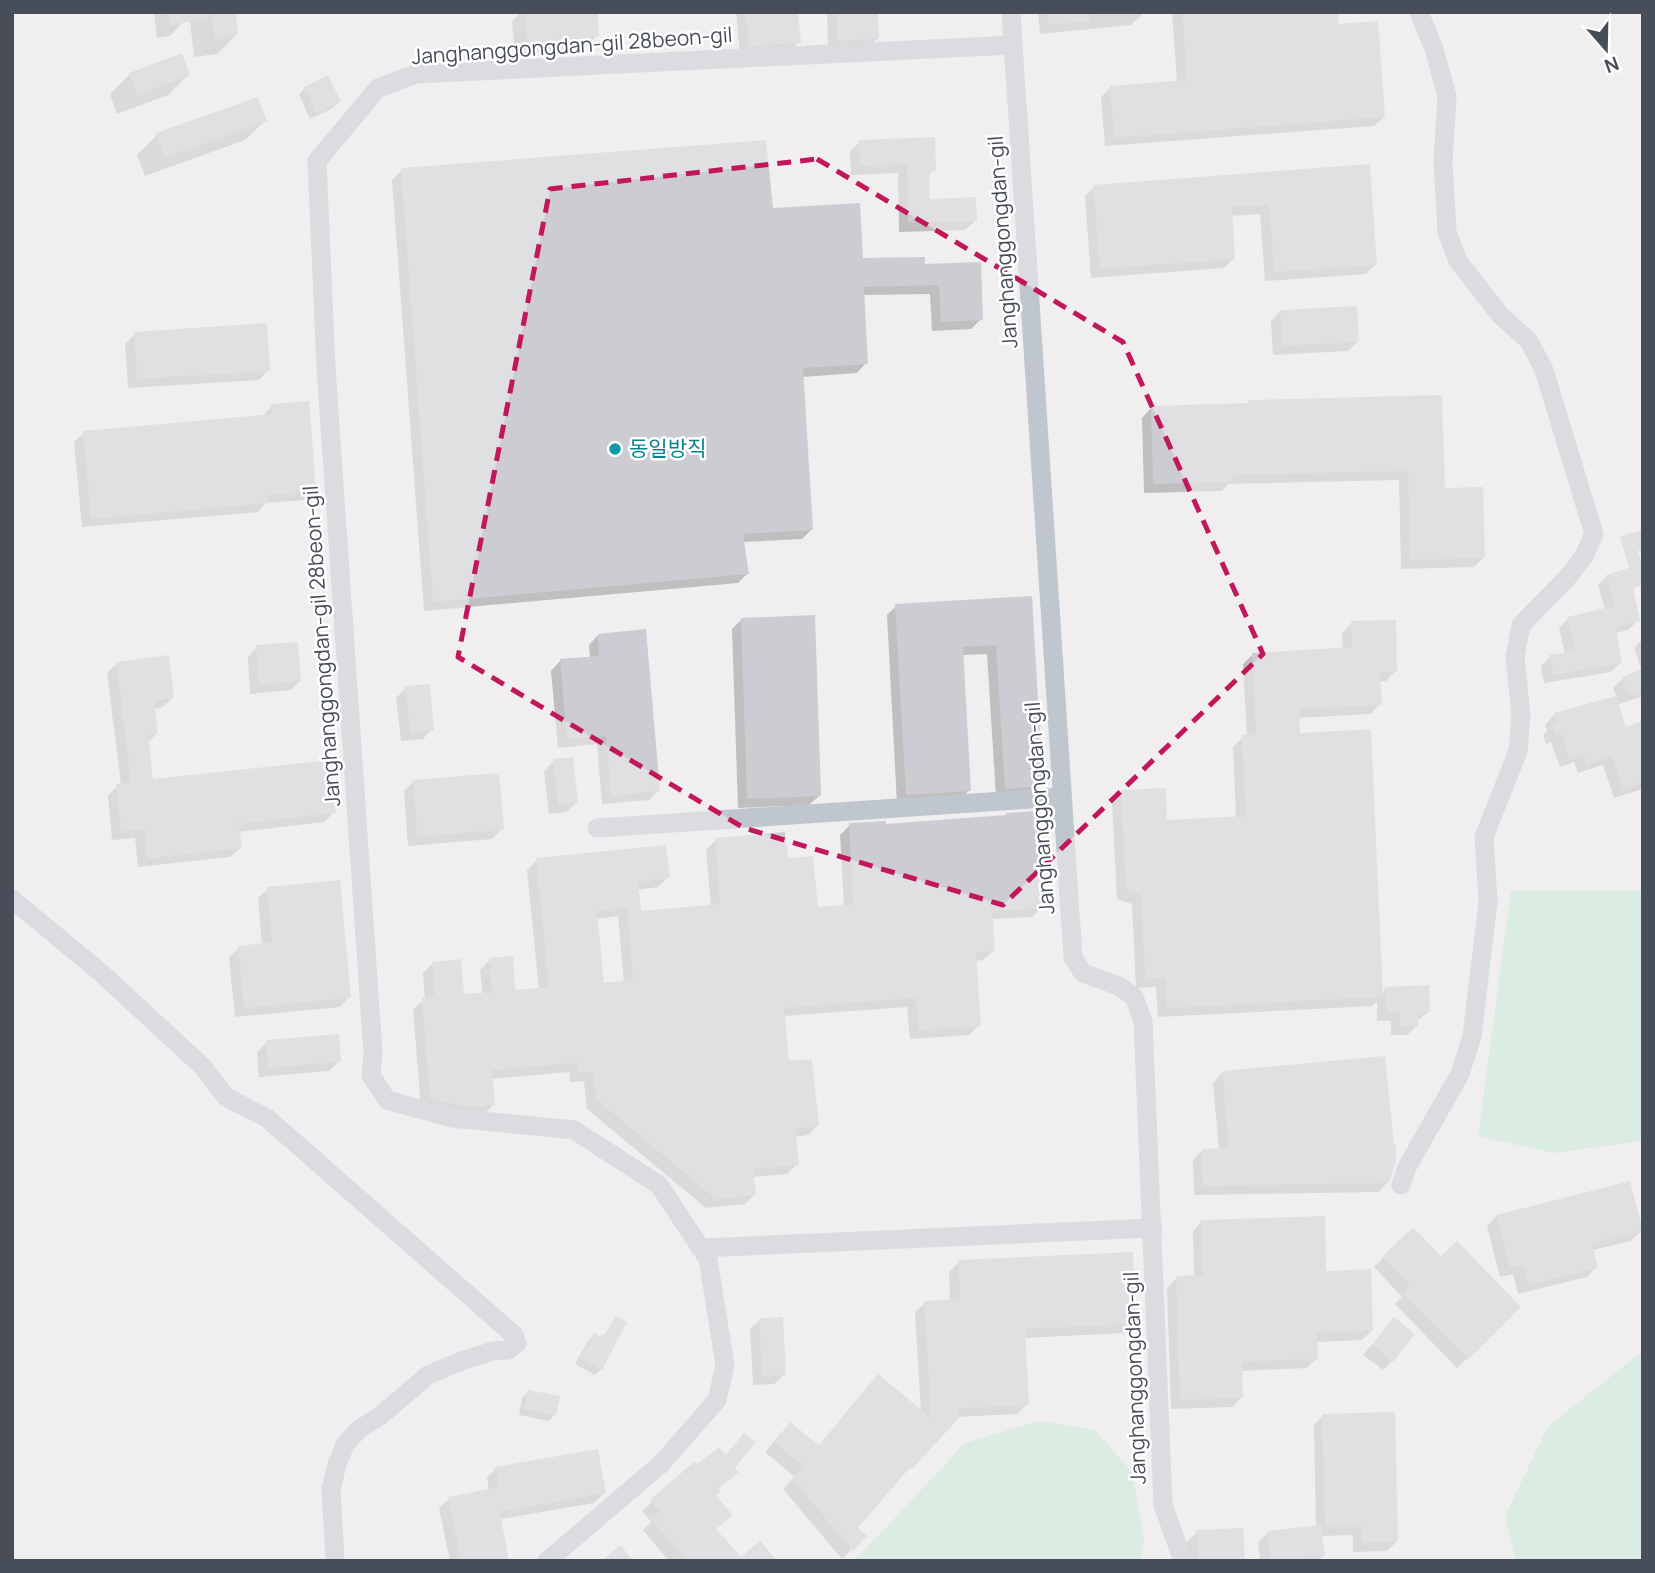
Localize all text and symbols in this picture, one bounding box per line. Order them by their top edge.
north arrow [1571,14,1641,84]
street label: Janghanggongdan-gil 28beon-gil [410,20,733,70]
text: N [1601,50,1623,80]
street label: Janghanggongdan-gil [981,135,1023,349]
place label: 동일방직 [629,434,706,462]
marker: 동일방직 [607,441,623,457]
street label: Janghanggongdan-gil 28beon-gil [296,485,346,808]
street label: Janghanggongdan-gil [1018,701,1060,915]
street label: Janghanggongdan-gil [1116,1271,1152,1485]

